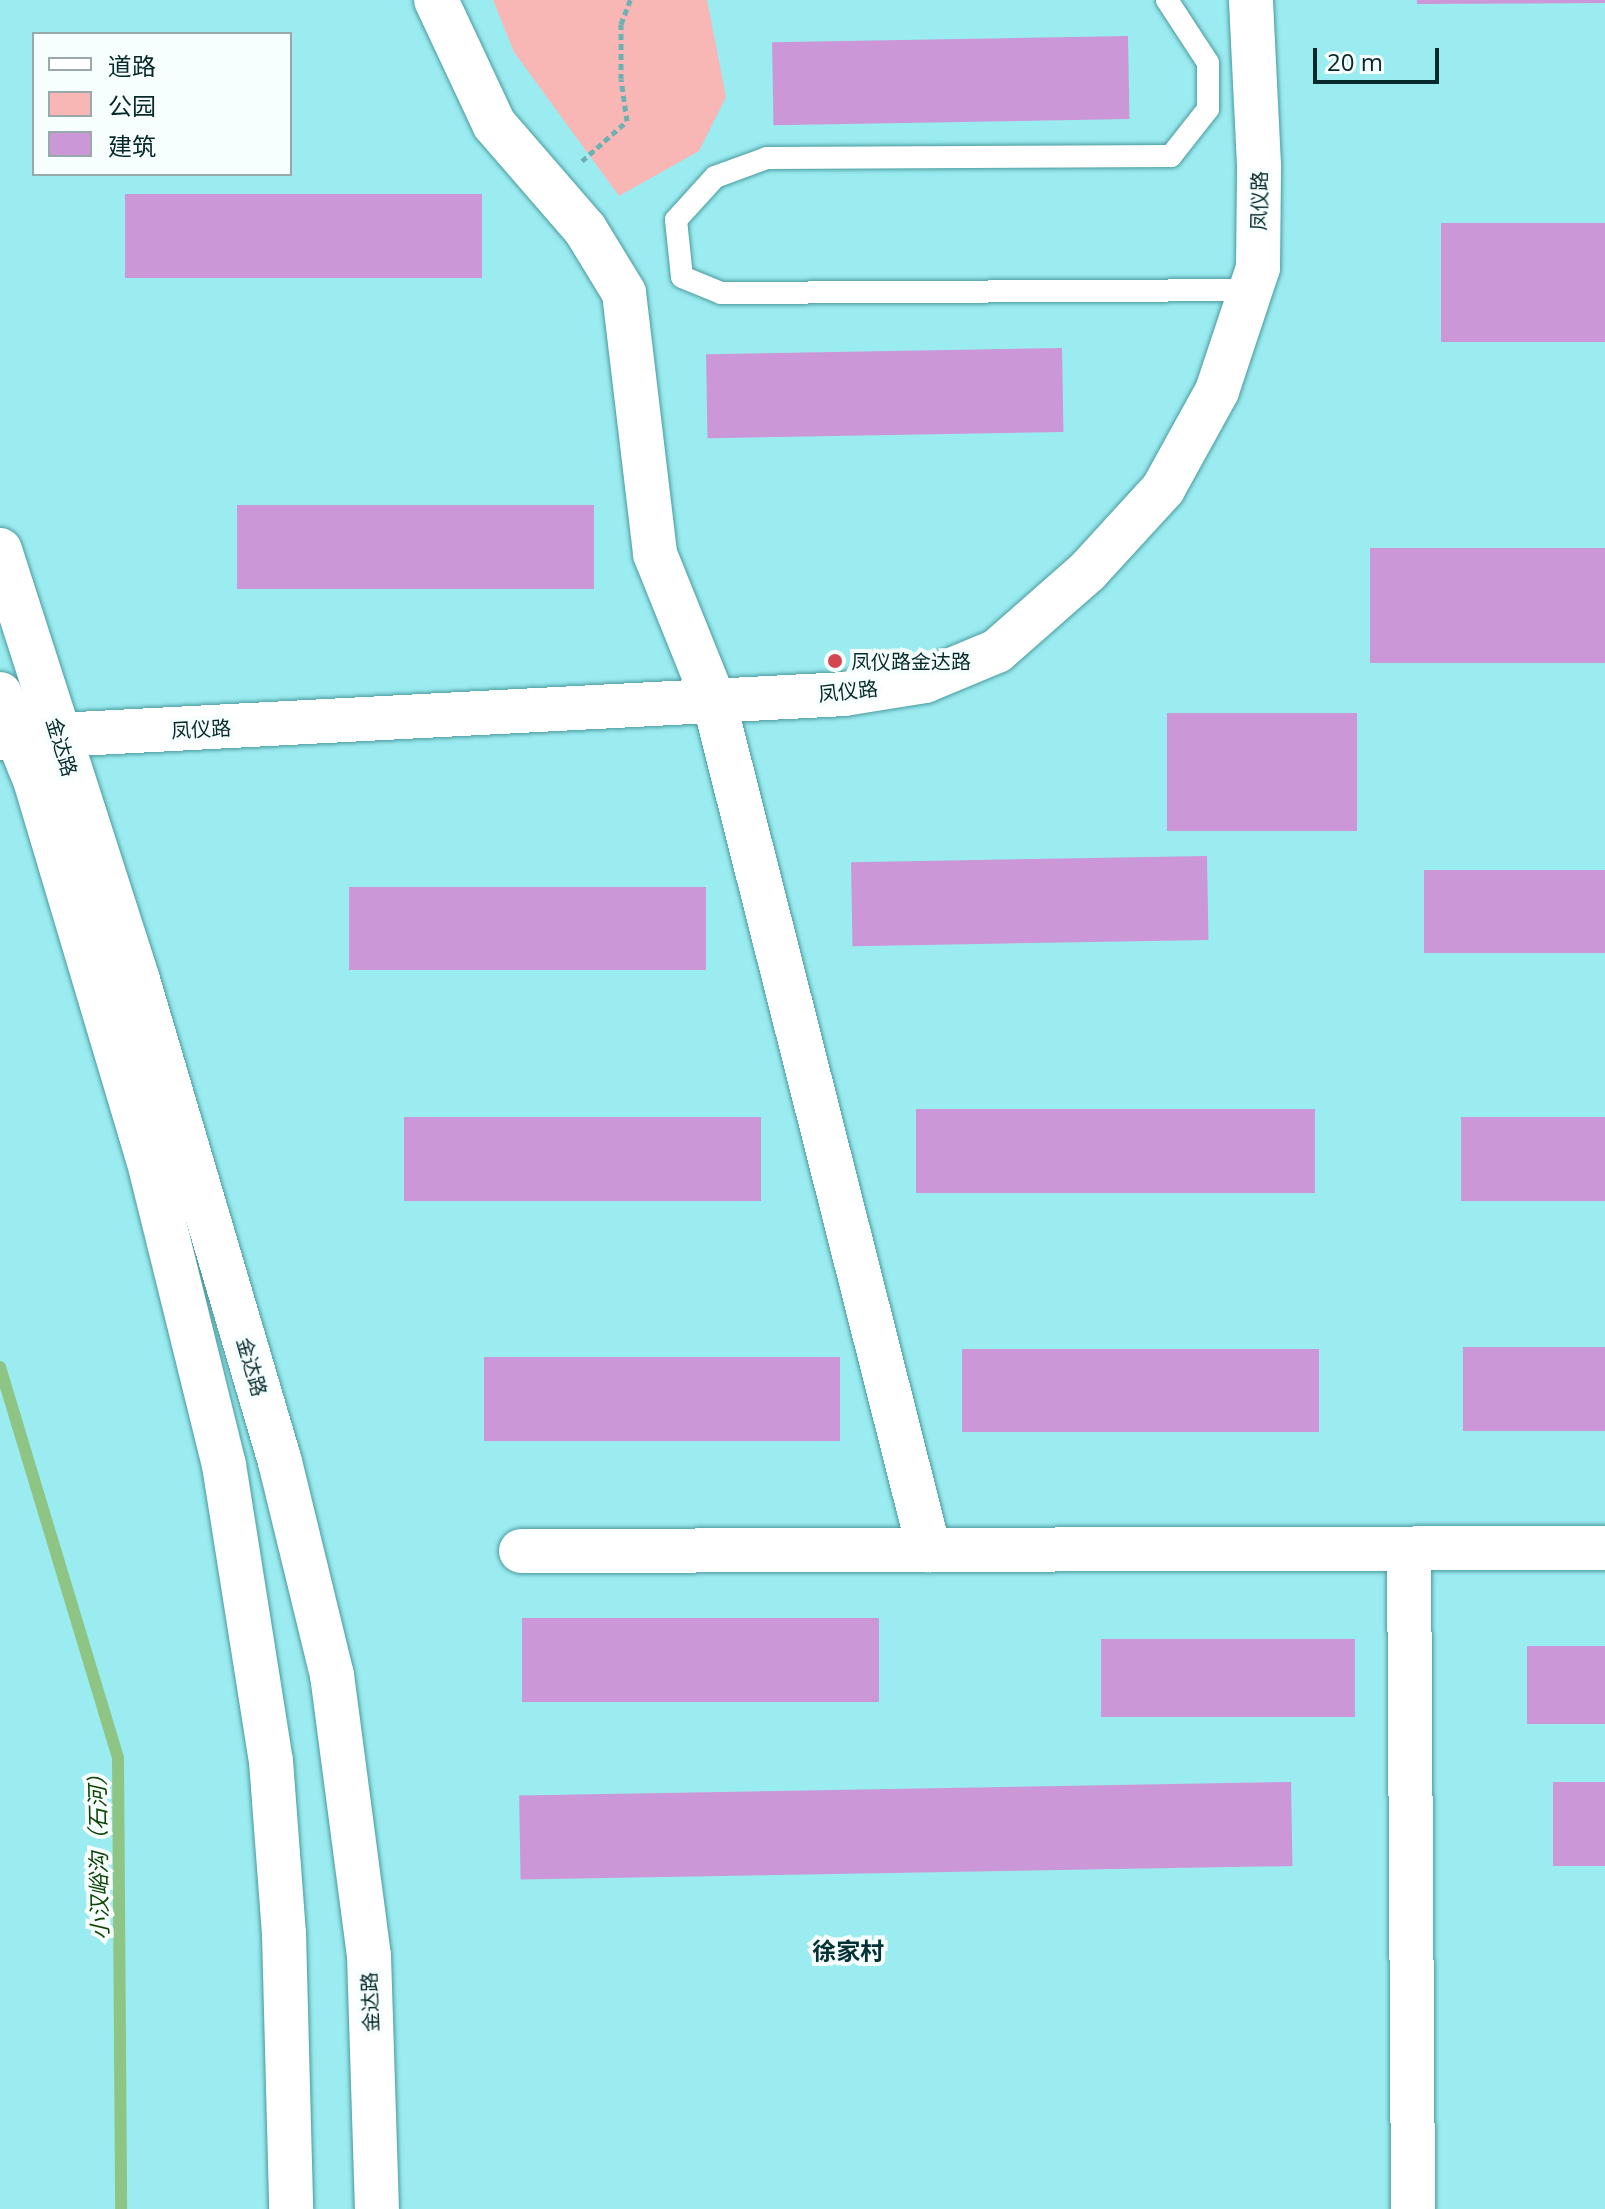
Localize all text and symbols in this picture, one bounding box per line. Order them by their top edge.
legend [32,32,292,176]
scale bar [1317,32,1443,82]
text: 20 m [1327,45,1383,78]
text: 道路 [108,49,156,82]
text: 公园 [108,89,156,122]
text: 建筑 [108,129,156,162]
street label: 凤仪路 [1246,171,1272,231]
place label: 凤仪路金达路 [851,649,971,673]
marker: 凤仪路金达路 [826,652,844,670]
street label: 凤仪路 [817,676,879,706]
street label: 金达路 [42,715,82,779]
street label: 凤仪路 [170,715,232,743]
street label: 金达路 [232,1335,272,1399]
water label: 小汉峪沟（石河） [83,1764,113,1940]
district label: 徐家村 [812,1937,884,1965]
street label: 金达路 [357,1972,383,2032]

